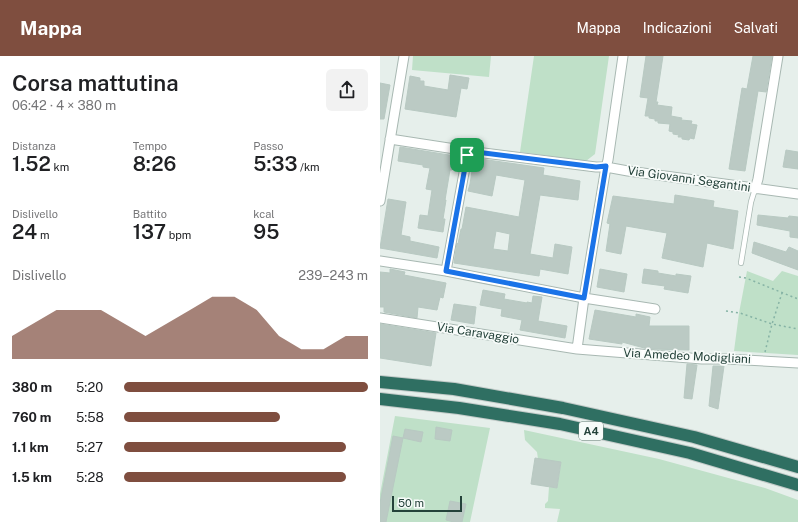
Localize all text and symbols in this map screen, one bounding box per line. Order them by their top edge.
text: Mappa [20,17,82,39]
text: Mappa [576,20,621,36]
text: Indicazioni [643,20,712,36]
text: Salvati [734,20,778,36]
button: share [326,69,368,111]
text: Corsa mattutina [12,70,179,96]
text: 06:42 · 4 × 380 m [12,98,116,113]
pin [450,138,484,172]
text: Distanza [12,140,56,152]
text: Tempo [133,140,167,152]
text: Passo [253,140,284,152]
icon: arrive [456,144,478,166]
text: 1.52 [12,152,51,176]
text: 8:26 [133,152,176,176]
text: 5:33 [253,152,297,176]
text: km [51,161,69,173]
text: /km [297,161,320,173]
street label: Via Giovanni Segantini [626,163,752,195]
text: Dislivello [12,208,58,220]
text: Battito [133,208,167,220]
text: kcal [253,208,275,220]
text: 24 [12,220,37,244]
text: 137 [133,220,166,244]
text: 95 [253,220,279,244]
text: m [37,229,49,241]
text: bpm [166,229,191,241]
text: Dislivello [12,268,66,283]
text: 239–243 m [298,268,368,283]
street label: Via Caravaggio [436,320,520,346]
street label: Via Amedeo Modigliani [623,346,751,366]
text: 380 m [12,380,52,395]
text: 5:20 [76,380,103,395]
text: 760 m [12,410,52,425]
text: 5:58 [76,410,104,425]
road number: A4 [579,422,603,440]
text: 1.1 km [12,440,49,455]
text: 5:27 [76,440,103,455]
text: 1.5 km [12,470,52,485]
text: 5:28 [76,470,104,485]
scale bar [392,494,462,513]
text: 50 m [398,497,424,509]

